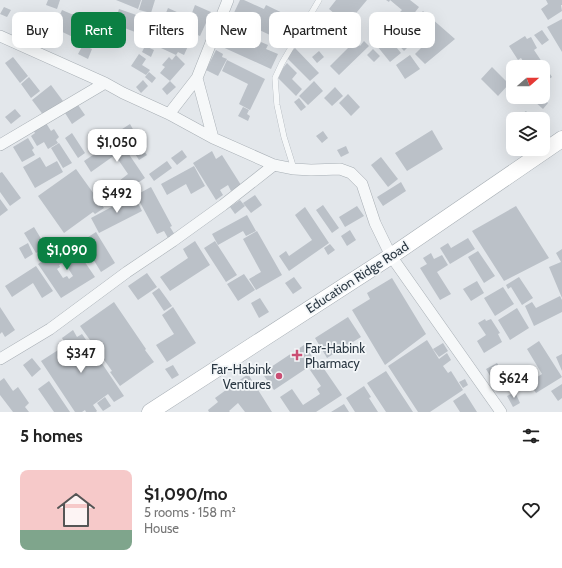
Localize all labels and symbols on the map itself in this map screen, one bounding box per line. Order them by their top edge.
north arrow [506,60,550,104]
pin: $1,050 [84,129,150,163]
pin: $492 [93,180,141,214]
pin: $1,090 [34,237,100,271]
street label: Education Ridge Road [303,238,411,316]
pin: $347 [57,340,105,374]
place label: Far-Habink Pharmacy [305,340,365,371]
marker: Far-Habink Pharmacy [292,350,302,360]
place label: Far-Habink Ventures [211,361,272,392]
pin: $624 [490,365,538,399]
marker: Far-Habink Ventures [274,371,284,381]

